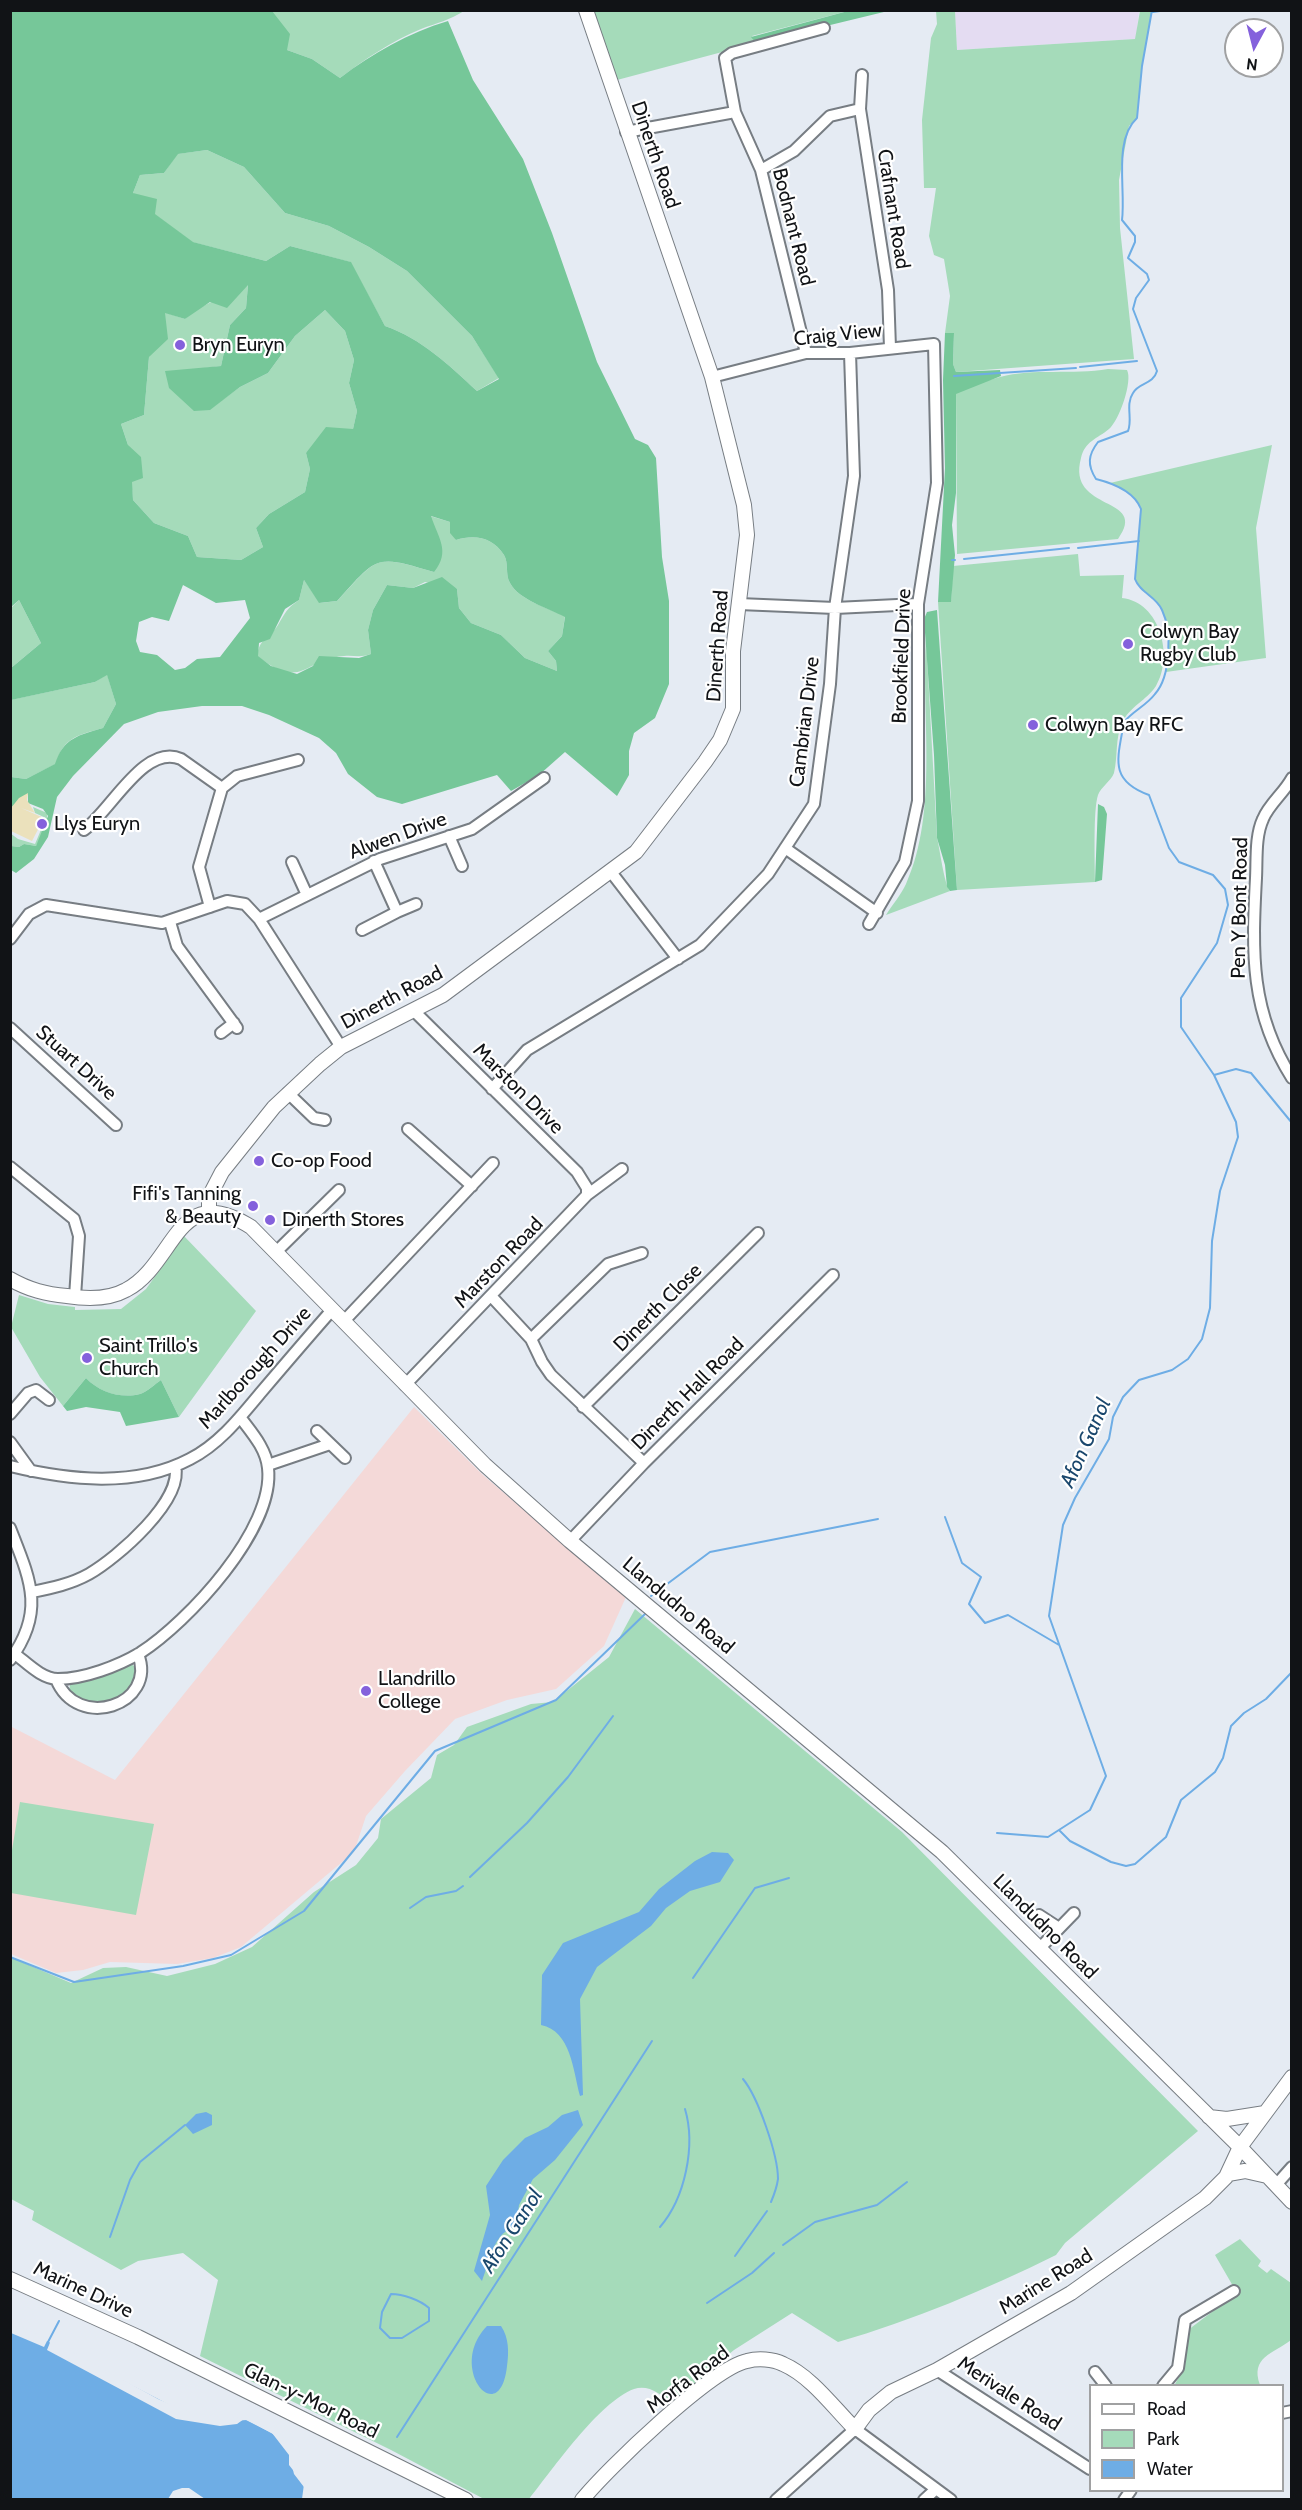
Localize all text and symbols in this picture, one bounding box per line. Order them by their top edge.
north arrow [1224,18,1284,78]
text: N [1245,54,1259,74]
street label: Dinerth Road [625,98,685,212]
street label: Crafnant Road [872,147,914,271]
street label: Bodnant Road [767,166,819,288]
street label: Craig View [793,318,883,352]
place label: Bryn Euryn [192,333,285,357]
marker: Bryn Euryn [173,338,187,352]
street label: Brookfield Drive [888,588,916,724]
street label: Dinerth Road [702,589,734,703]
place label: Colwyn Bay Rugby Club [1140,620,1239,667]
marker: Colwyn Bay Rugby Club [1121,637,1135,651]
street label: Cambrian Drive [785,655,825,789]
place label: Colwyn Bay RFC [1045,713,1183,737]
marker: Colwyn Bay RFC [1026,718,1040,732]
street label: Alwen Drive [346,807,450,865]
place label: Llys Euryn [54,812,140,836]
marker: Llys Euryn [35,817,49,831]
street label: Pen Y Bont Road [1227,837,1253,979]
street label: Dinerth Road [337,961,447,1035]
street label: Stuart Drive [31,1020,121,1106]
street label: Marston Drive [468,1039,568,1139]
place label: Co-op Food [271,1149,372,1173]
marker: Co-op Food [252,1154,266,1168]
place label: Fifi's Tanning & Beauty [132,1182,241,1229]
marker: Fifi's Tanning & Beauty [246,1199,260,1213]
place label: Dinerth Stores [282,1208,404,1232]
marker: Dinerth Stores [263,1213,277,1227]
street label: Marston Road [450,1213,548,1313]
street label: Dinerth Close [609,1259,707,1357]
street label: Marlborough Drive [194,1302,316,1434]
street label: Dinerth Hall Road [627,1333,749,1455]
place label: Saint Trillo's Church [99,1334,198,1381]
marker: Saint Trillo's Church [80,1351,94,1365]
water label: Afon Ganol [1055,1395,1117,1491]
street label: Llandudno Road [617,1552,739,1660]
place label: Llandrillo College [378,1667,456,1714]
marker: Llandrillo College [359,1684,373,1698]
street label: Llandudno Road [988,1870,1102,1984]
water label: Afon Ganol [476,2184,548,2278]
street label: Marine Road [995,2244,1097,2320]
street label: Marine Drive [29,2257,137,2323]
street label: Morfa Road [642,2341,734,2419]
street label: Merivale Road [953,2352,1065,2436]
street label: Glan-y-Mor Road [240,2358,382,2444]
legend [1089,2384,1284,2492]
text: Road [1147,2398,1186,2420]
text: Park [1147,2428,1179,2450]
text: Water [1147,2458,1193,2480]

